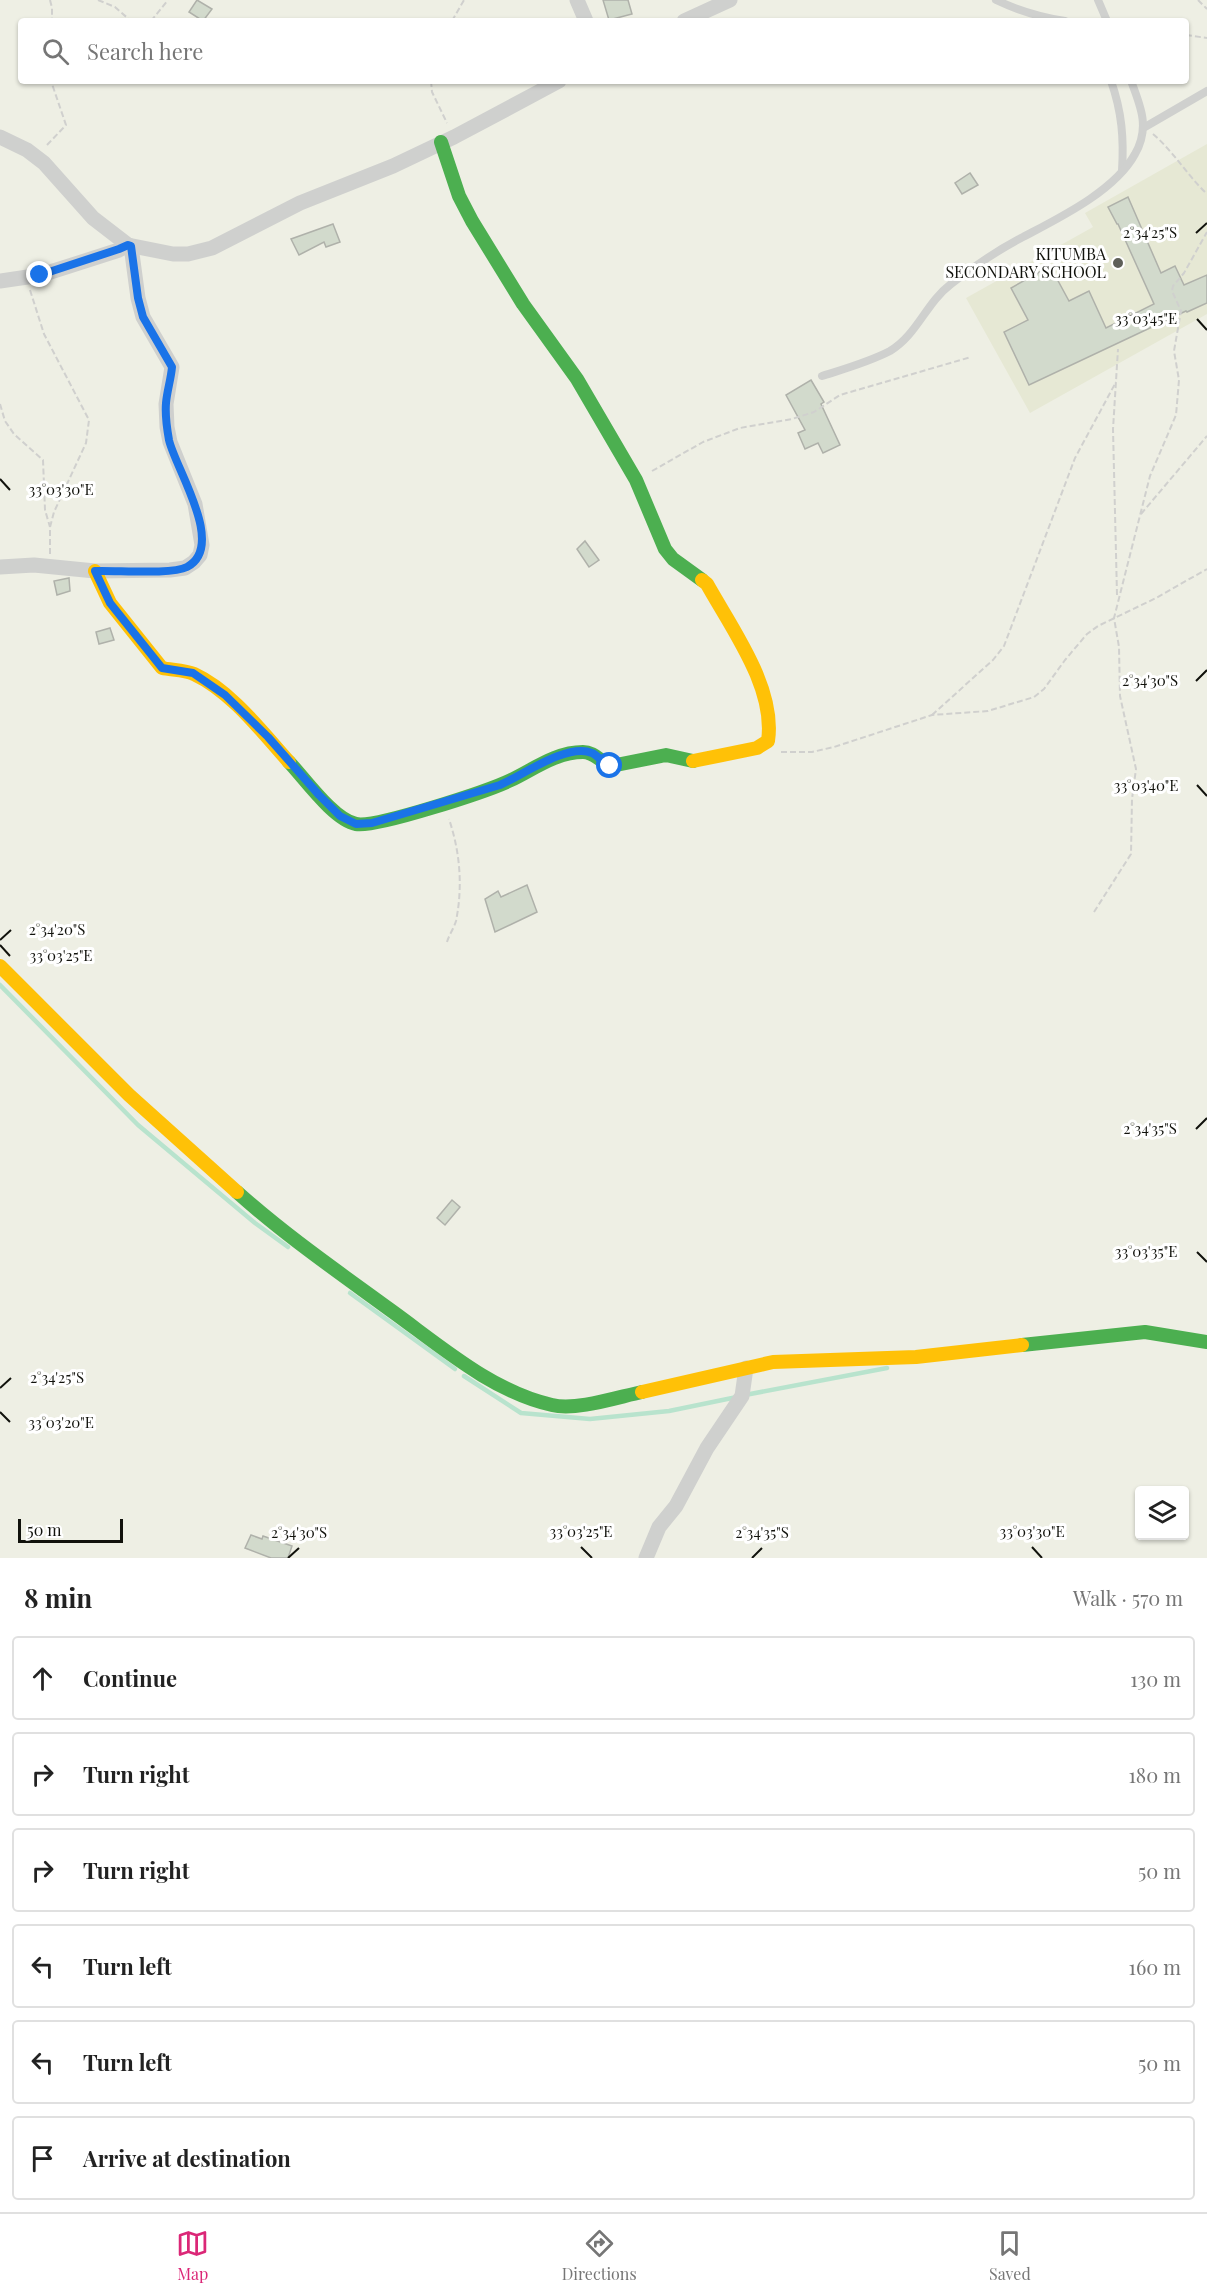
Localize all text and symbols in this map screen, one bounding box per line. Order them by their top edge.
search box [18,18,1189,84]
icon: search [39,35,72,68]
text: Search here [87,36,203,66]
text: 2°34'25"S [1123,222,1177,242]
place label: KITUMBA SECONDARY SCHOOL [945,243,1107,282]
marker: KITUMBA SECONDARY SCHOOL [1111,256,1125,270]
route end [26,261,52,287]
text: 33°03'45"E [1115,308,1177,328]
text: 33°03'30"E [28,479,94,499]
text: 2°34'30"S [1122,670,1178,690]
route start [596,752,622,778]
text: 33°03'40"E [1114,775,1178,795]
text: 2°34'20"S [29,919,85,939]
text: 33°03'25"E [30,945,93,965]
text: 2°34'35"S [1123,1118,1177,1138]
text: 33°03'35"E [1115,1241,1177,1261]
text: 2°34'25"S [30,1367,84,1387]
text: 33°03'20"E [28,1412,94,1432]
map controls [1135,1486,1189,1540]
button: layers [1135,1486,1189,1540]
scale bar [18,1516,123,1544]
text: 50 m [27,1519,61,1540]
text: 33°03'25"E [550,1521,613,1541]
text: 33°03'30"E [999,1521,1065,1541]
text: 2°34'30"S [271,1522,327,1542]
text: 2°34'35"S [735,1522,789,1542]
text: 8 min [24,1580,92,1615]
text: Walk · 570 m [1073,1584,1183,1611]
icon: ahead [26,1662,59,1695]
text: Continue [83,1663,177,1693]
text: 130 m [1130,1665,1181,1692]
icon: right [26,1758,59,1791]
text: Turn right [83,1759,189,1789]
text: 180 m [1128,1761,1181,1788]
icon: right [26,1854,59,1887]
text: Turn right [83,1855,189,1885]
text: 50 m [1138,1857,1181,1884]
icon: left [26,1950,59,1983]
text: Turn left [83,1951,172,1981]
text: 160 m [1129,1953,1181,1980]
icon: left [26,2046,59,2079]
text: Turn left [83,2047,172,2077]
text: 50 m [1138,2049,1181,2076]
icon: arrive [26,2142,59,2175]
text: Arrive at destination [83,2143,291,2173]
tab: Map [176,2227,209,2284]
tab: Directions [562,2227,637,2284]
tab: Saved [989,2227,1031,2284]

